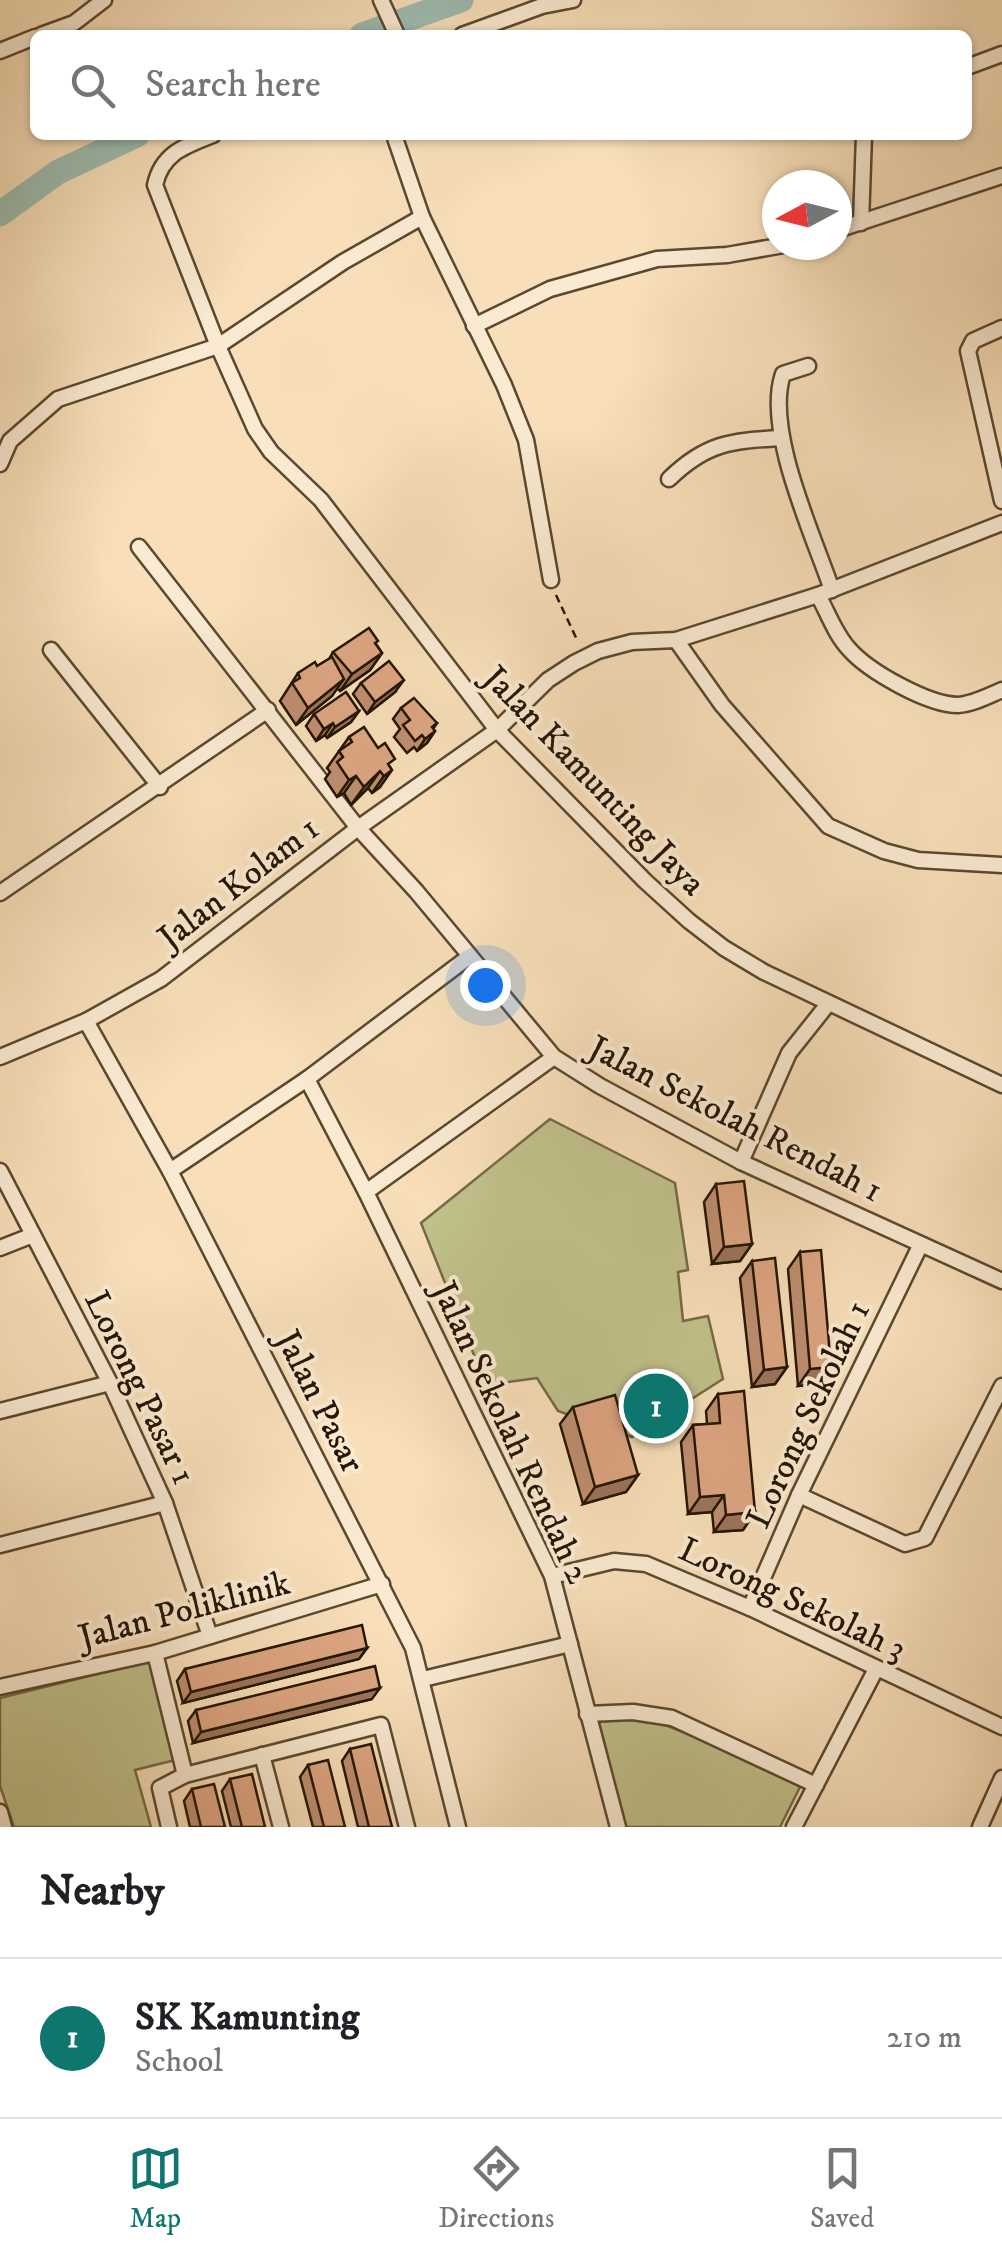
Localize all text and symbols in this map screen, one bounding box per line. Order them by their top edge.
search box [30,30,972,140]
icon: search [65,58,120,113]
text: Search here [145,61,321,109]
north arrow [762,170,852,260]
street label: Jalan Kamunting Jaya [471,655,714,906]
street label: Jalan Kolam 1 [148,807,329,962]
your location [460,960,511,1011]
street label: Jalan Sekolah Rendah 1 [578,1025,889,1213]
street label: Jalan Sekolah Rendah 2 [420,1272,600,1591]
street label: Lorong Pasar 1 [73,1284,205,1492]
street label: Lorong Sekolah 1 [737,1294,881,1536]
street label: Jalan Pasar [263,1321,374,1481]
pin: 1 [624,1368,688,1444]
street label: Lorong Sekolah 3 [671,1528,913,1672]
street label: Jalan Poliklinik [71,1562,295,1661]
text: Nearby [40,1866,164,1918]
text: SK Kamunting [135,1994,359,2042]
text: 1 [67,2018,78,2058]
text: 210 m [887,2018,962,2058]
text: School [135,2042,223,2082]
tab: Map [128,2141,183,2236]
tab: Directions [438,2141,554,2236]
tab: Saved [810,2141,874,2236]

